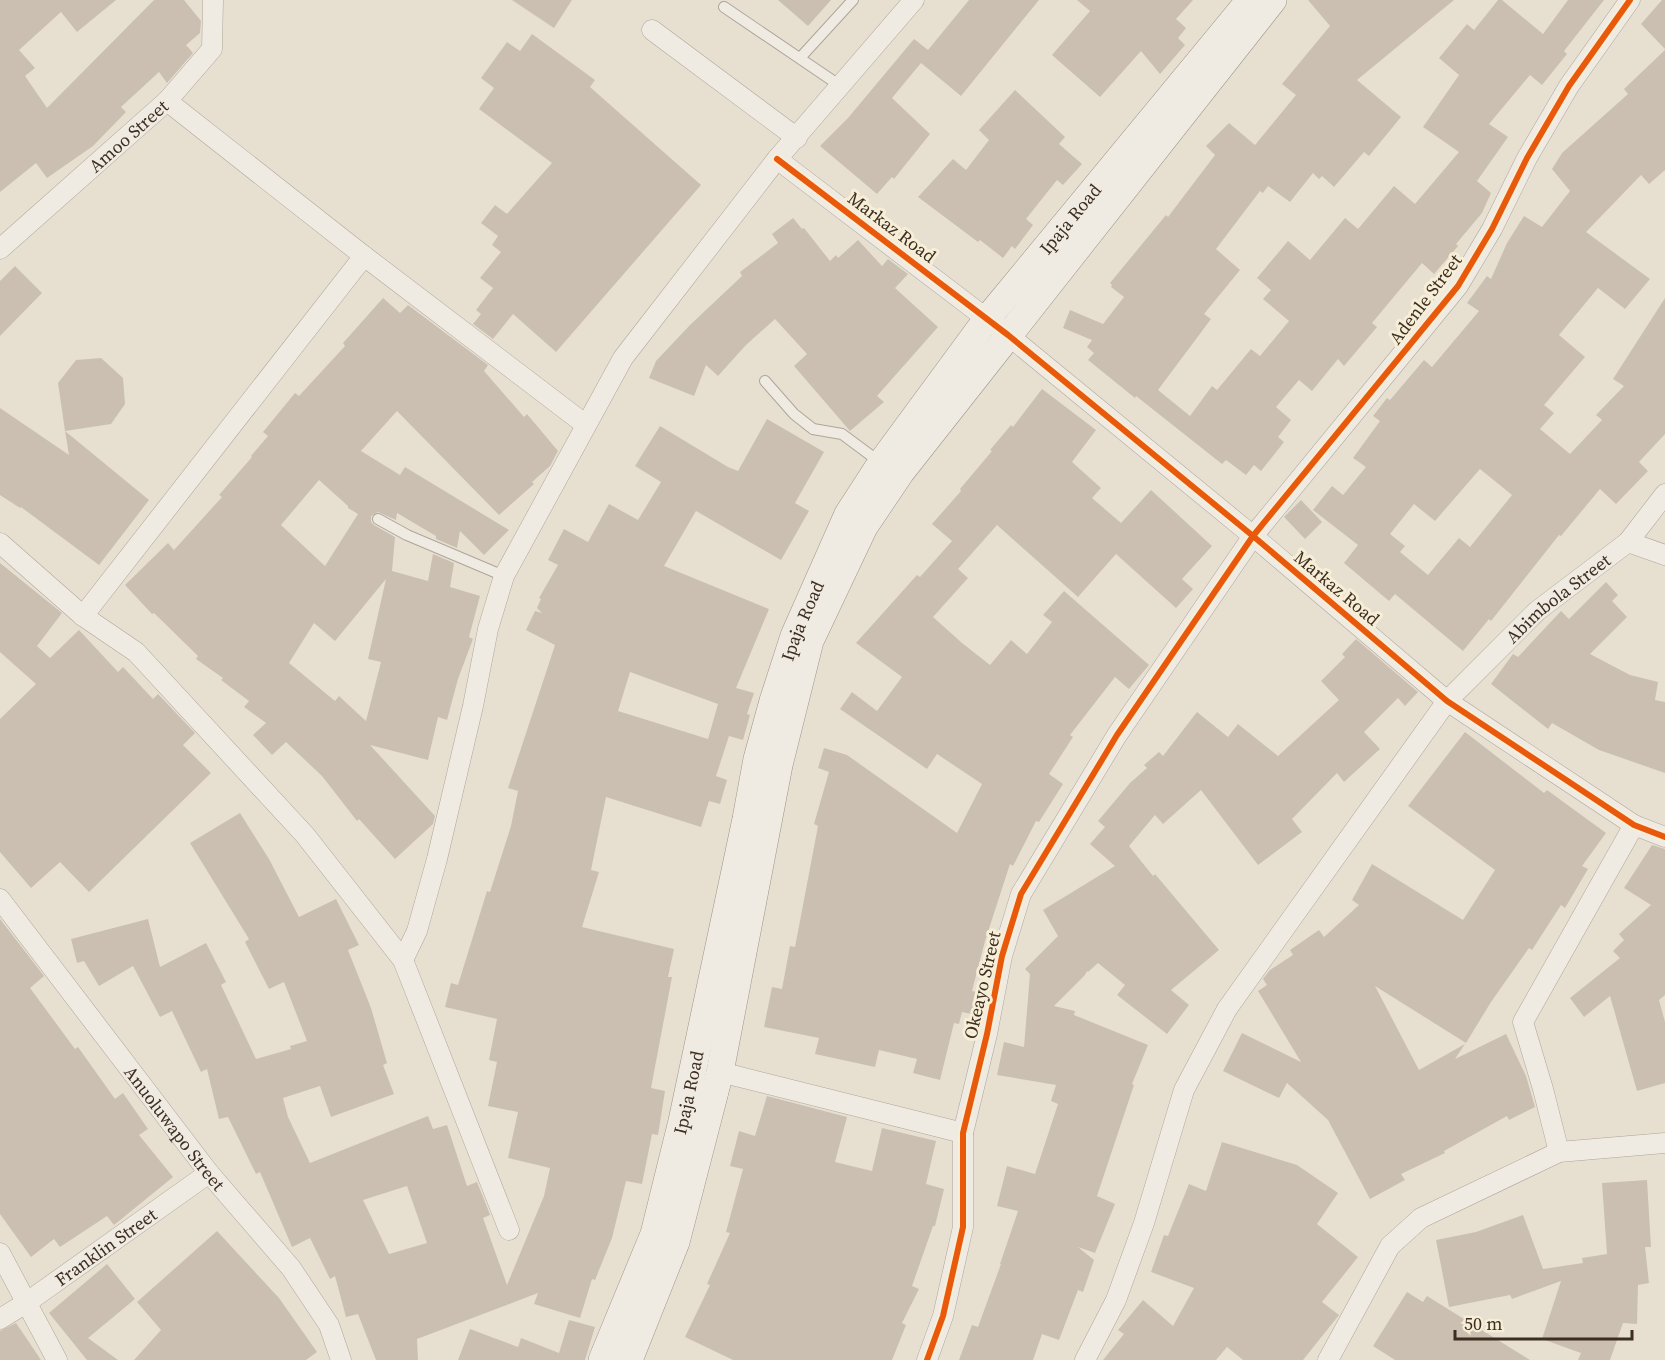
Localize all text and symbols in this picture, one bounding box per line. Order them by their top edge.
street label: Amoo Street [83,93,173,178]
street label: Ipaja Road [1033,178,1106,259]
street label: Markaz Road [843,186,941,268]
street label: Adenle Street [1383,249,1467,349]
street label: Markaz Road [1289,545,1385,631]
street label: Abimbola Street [1500,547,1615,648]
street label: Ipaja Road [774,576,830,664]
street label: Okeayo Street [957,929,1007,1041]
street label: Ipaja Road [667,1048,709,1137]
street label: Anuoluwapo Street [119,1060,231,1196]
street label: Franklin Street [49,1202,162,1291]
scale bar [1455,1303,1632,1341]
text: 50 m [1464,1311,1502,1336]

